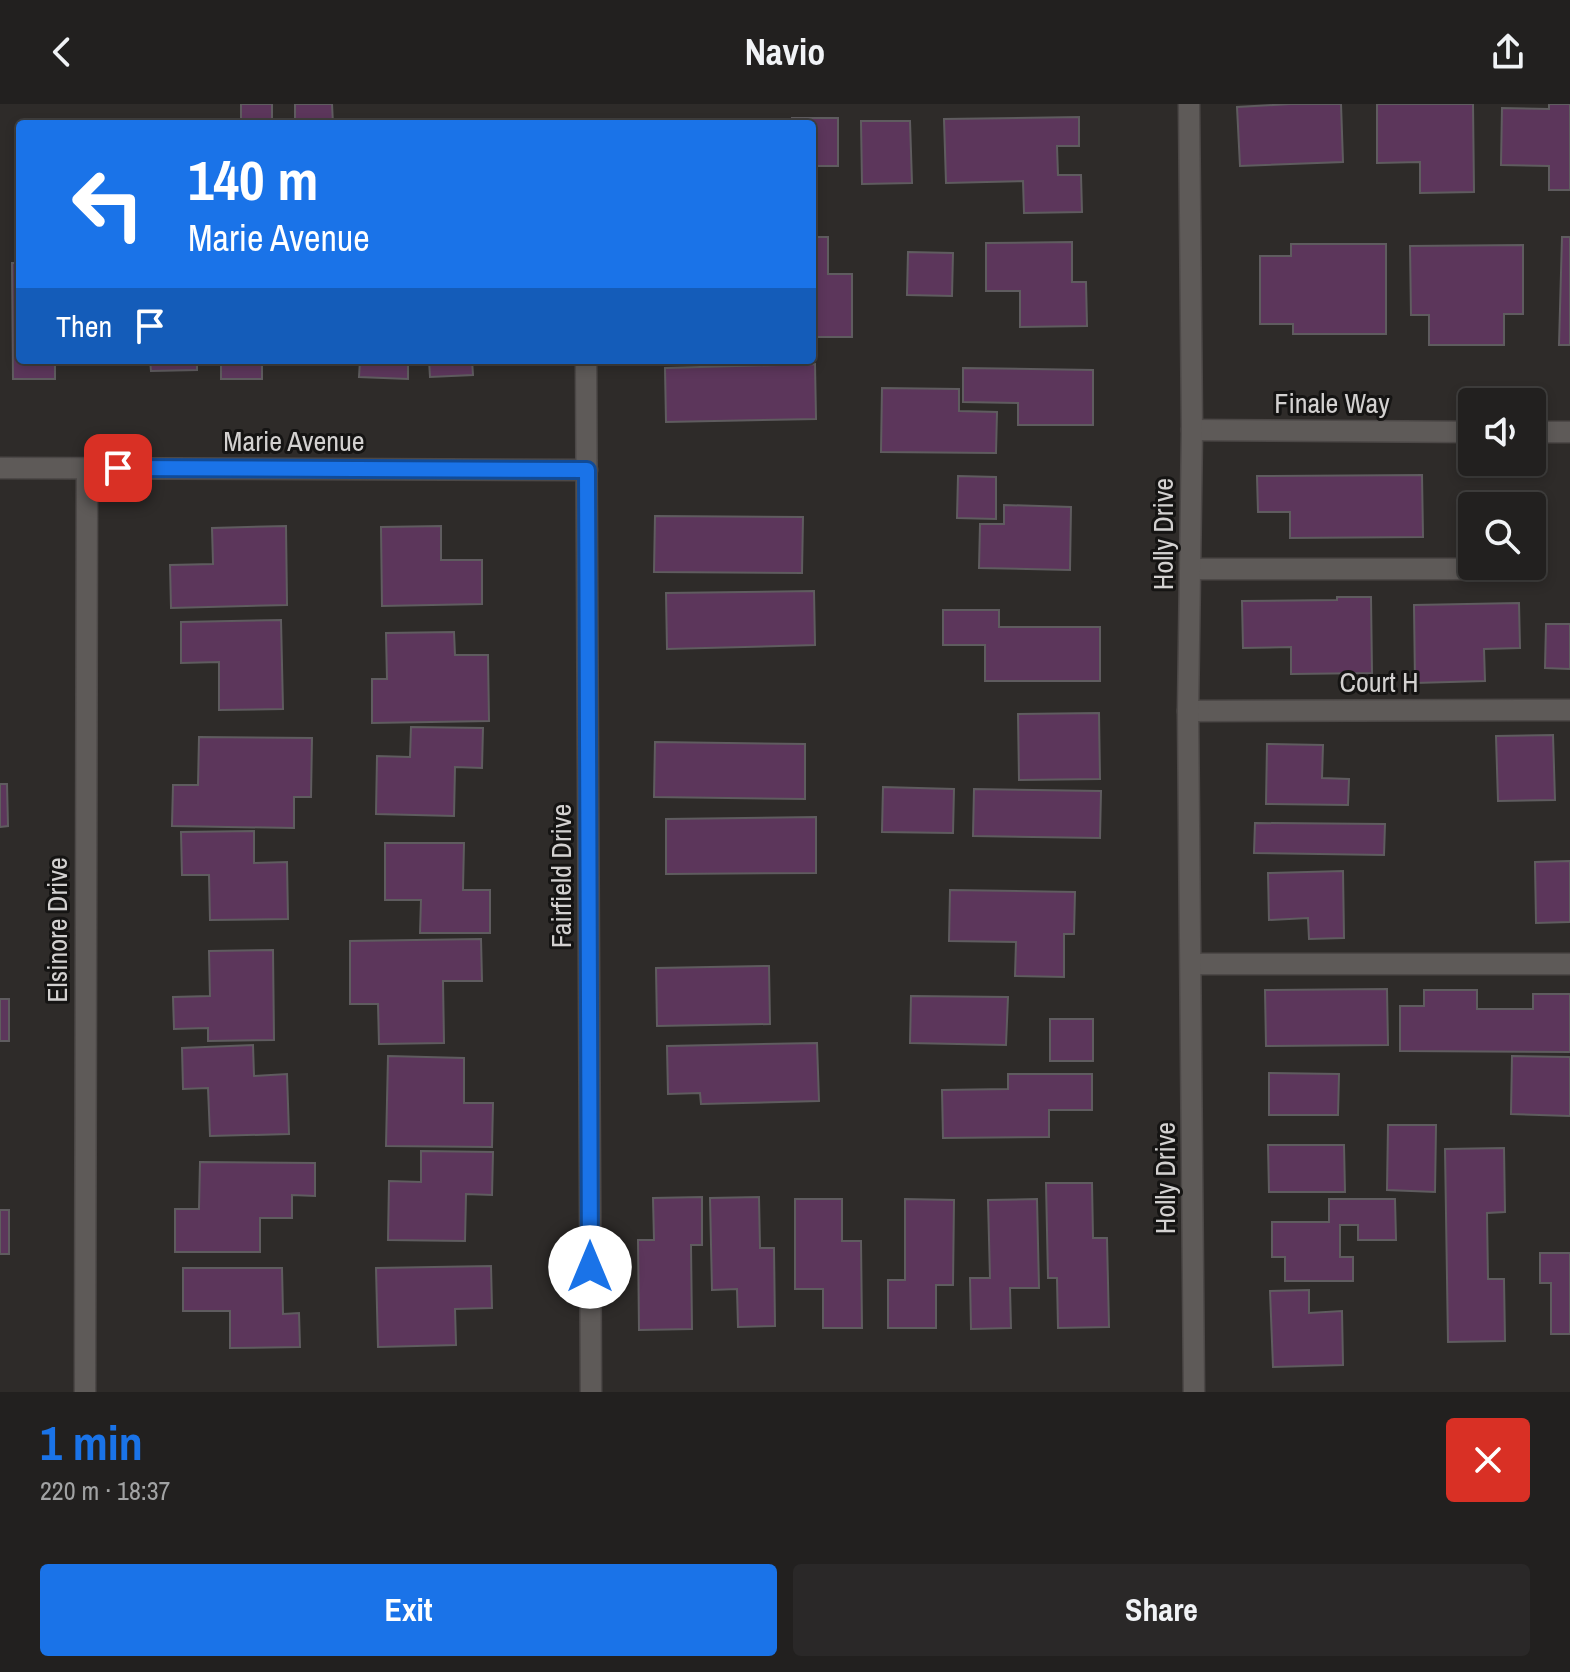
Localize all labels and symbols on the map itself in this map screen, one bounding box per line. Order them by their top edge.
street label: Finale Way [1274,384,1390,422]
street label: Marie Avenue [223,422,365,460]
pin [84,434,152,502]
street label: Holly Drive [1144,478,1182,590]
street label: Court H [1339,663,1419,701]
street label: Fairfield Drive [542,804,580,948]
street label: Elsinore Drive [38,857,76,1003]
street label: Holly Drive [1146,1122,1184,1234]
position arrow [548,1225,632,1309]

